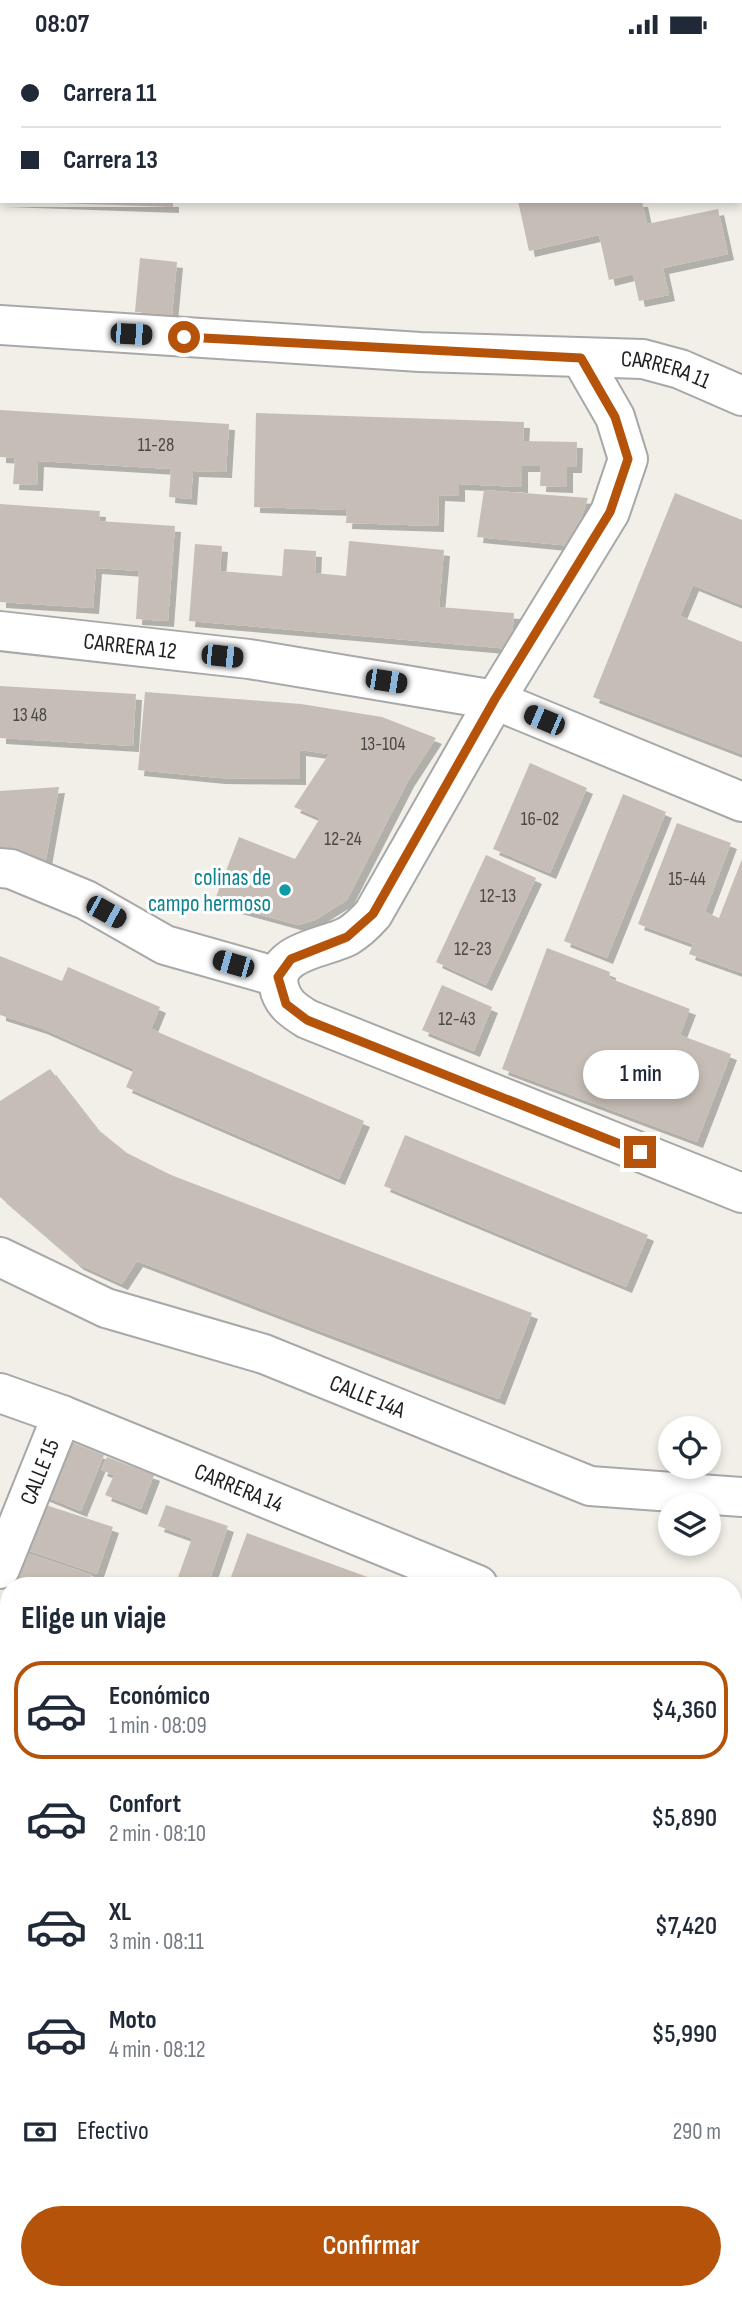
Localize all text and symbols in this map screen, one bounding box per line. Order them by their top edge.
text: 08:07 [35,9,89,40]
text: Carrera 11 [63,78,156,109]
text: Carrera 13 [63,145,158,176]
route start [168,321,200,353]
car [110,322,153,346]
street label: CARRERA 11 [621,345,714,395]
house number: 11-28 [138,434,174,457]
street label: CARRERA 12 [82,627,178,666]
car [201,643,244,669]
car [364,667,409,695]
car [521,702,568,738]
house number: 13 48 [13,704,47,727]
house number: 13-104 [361,733,405,756]
house number: 16-02 [521,808,559,831]
house number: 12-24 [324,828,362,851]
place label: colinas de campo hermoso [148,864,271,918]
house number: 15-44 [668,868,706,891]
marker: colinas de campo hermoso [277,882,293,898]
house number: 12-13 [480,885,516,908]
car [83,893,130,931]
house number: 12-23 [454,938,492,961]
car [210,948,257,980]
house number: 12-43 [438,1008,476,1031]
callout: 1 min [582,1051,698,1099]
text: 1 min [620,1060,662,1088]
route end [624,1136,656,1168]
street label: CALLE 14A [325,1369,409,1425]
map controls [658,1416,721,1556]
button: locate [658,1416,721,1479]
street label: CALLE 15 [14,1435,66,1509]
street label: CARRERA 14 [190,1458,288,1519]
button: layers [658,1493,721,1556]
text: Elige un viaje [21,1599,166,1638]
icon: car [25,1679,88,1742]
text: Económico [109,1681,210,1712]
text: $4,360 [652,1695,717,1726]
text: 1 min · 08:09 [109,1712,207,1740]
icon: car [25,1787,88,1850]
text: Confort [109,1789,181,1820]
text: $5,890 [651,1803,717,1834]
text: 2 min · 08:10 [109,1820,206,1848]
icon: car [25,1895,88,1958]
text: XL [109,1897,131,1928]
text: $7,420 [655,1911,717,1942]
text: 3 min · 08:11 [109,1928,204,1956]
icon: car [25,2003,88,2066]
text: Moto [109,2005,157,2036]
text: $5,990 [651,2019,717,2050]
text: 4 min · 08:12 [109,2036,206,2064]
icon: cash [21,2113,59,2151]
text: Efectivo [77,2116,149,2147]
text: 290 m [673,2118,721,2146]
button: Confirmar [21,2206,721,2286]

